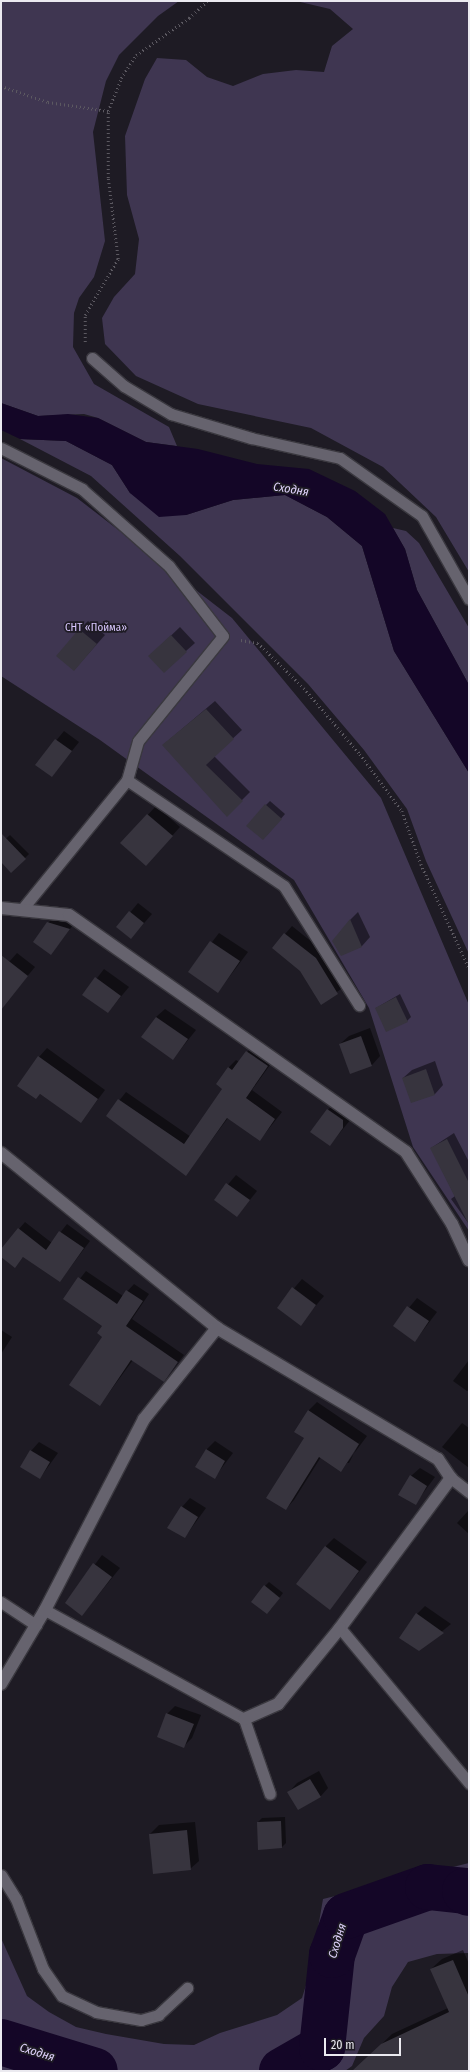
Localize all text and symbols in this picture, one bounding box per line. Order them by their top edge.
water label: Сходня [272,480,310,500]
park label: СНТ «Пойма» [65,621,127,635]
water label: Сходня [326,1922,350,1960]
scale bar [326,2030,403,2056]
text: 20 m [331,2038,355,2052]
water label: Сходня [18,2041,56,2065]

